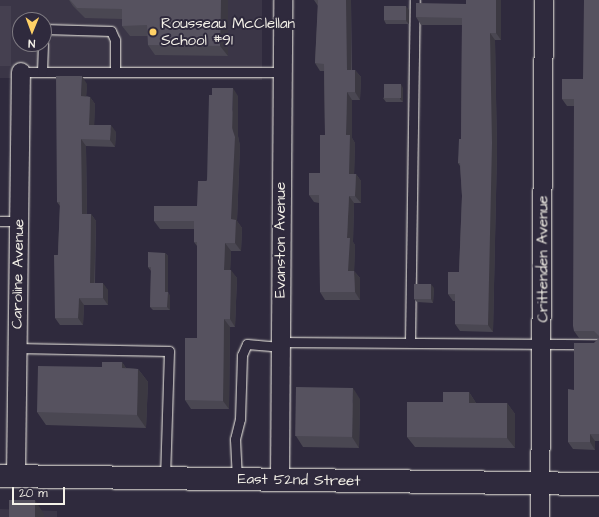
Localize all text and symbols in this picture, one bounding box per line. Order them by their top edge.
north arrow [12,12,52,52]
place label: Rousseau McClellan School #91 [161,14,295,49]
marker: Rousseau McClellan School #91 [148,27,158,37]
text: N [28,36,35,51]
street label: Evanston Avenue [272,182,290,298]
street label: Crittenden Avenue [534,196,552,322]
street label: Caroline Avenue [8,219,28,329]
street label: East 52nd Street [237,470,361,490]
scale bar [14,479,67,505]
text: 20 m [19,485,48,502]

